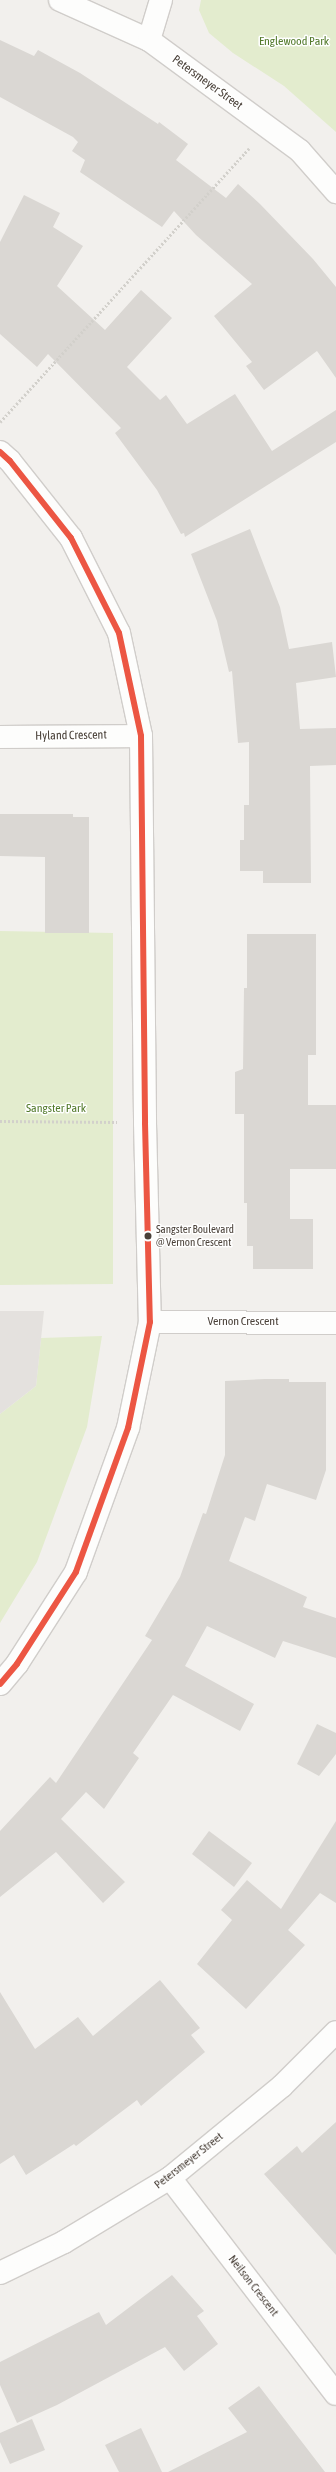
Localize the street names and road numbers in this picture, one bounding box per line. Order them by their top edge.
street label: Petersmeyer Street [169,53,245,113]
street label: Hyland Crescent [35,728,107,744]
street label: Vernon Crescent [207,1315,279,1329]
street label: Petersmeyer Street [152,2130,226,2192]
street label: Neilson Crescent [225,2253,281,2319]

